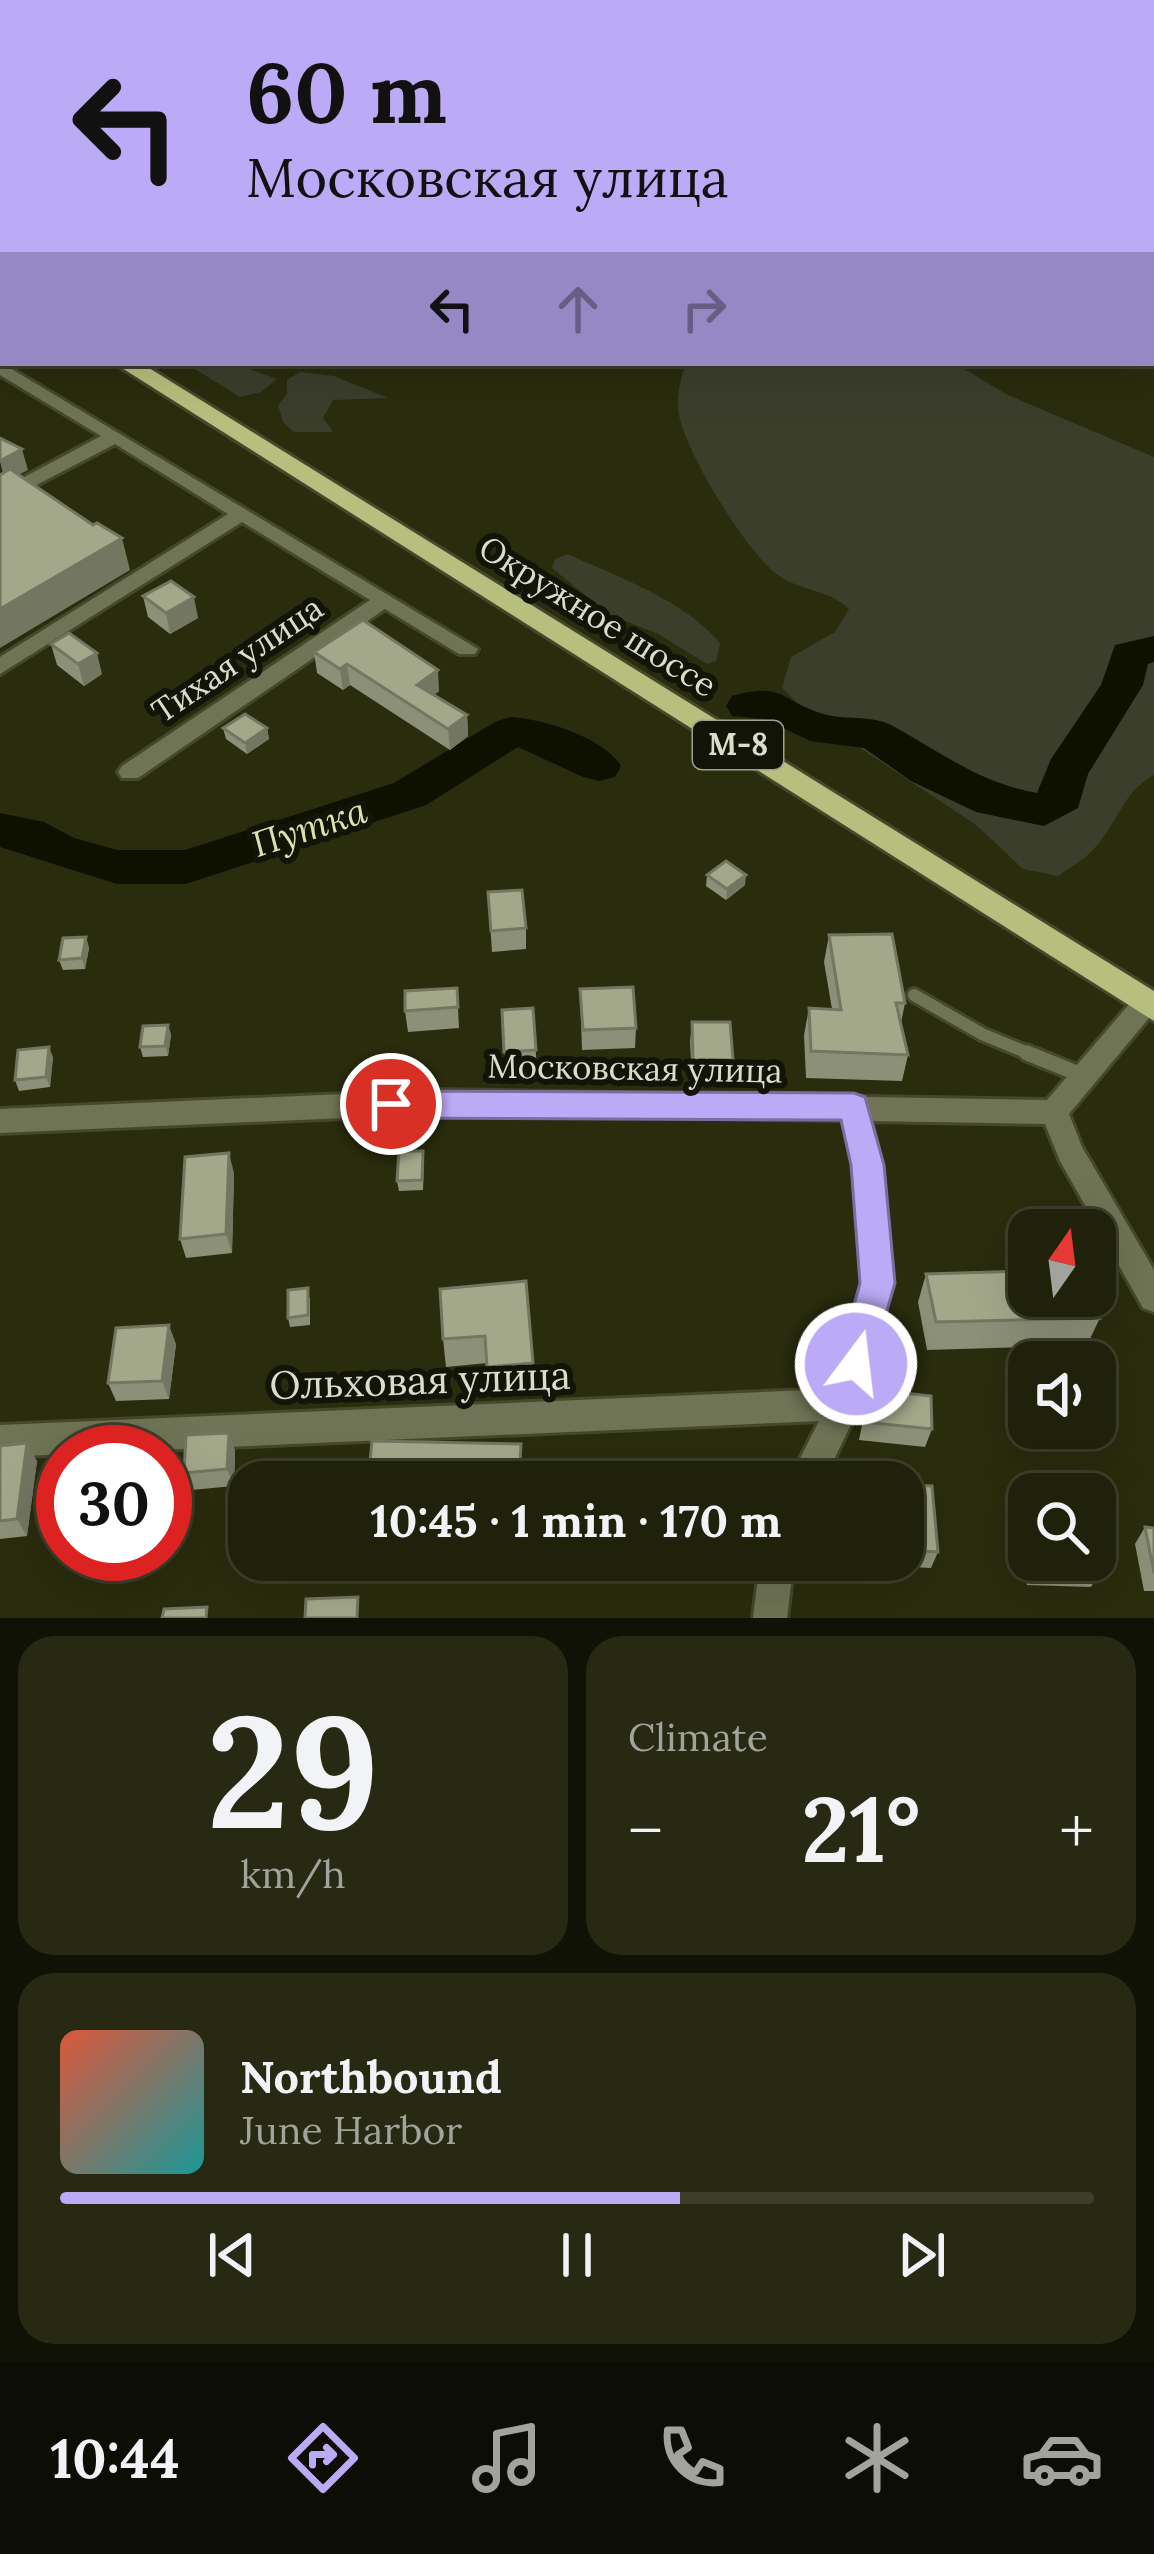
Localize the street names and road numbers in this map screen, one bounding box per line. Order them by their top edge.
street label: Окружное шоссе [471,526,725,706]
street label: Тихая улица [143,586,331,732]
road number: М-8 [693,721,783,769]
street label: Московская улица [487,1044,783,1092]
street label: Ольховая улица [269,1350,571,1410]

